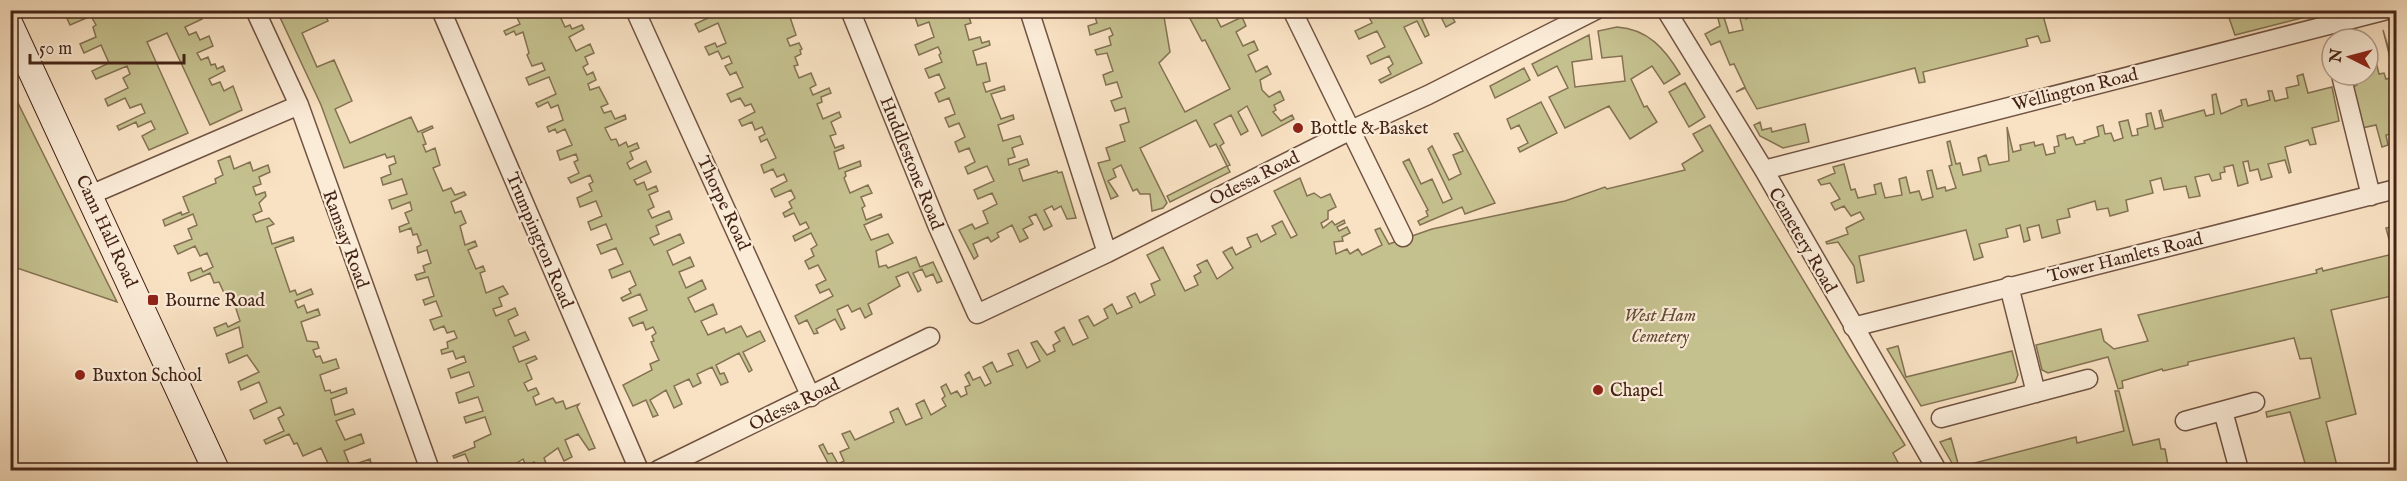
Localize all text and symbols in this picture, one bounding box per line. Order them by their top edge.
scale bar [30,27,184,65]
north arrow [2320,27,2380,87]
text: 50 m [39,38,72,61]
text: N [2326,48,2348,65]
street label: Wellington Road [2010,64,2141,117]
street label: Huddlestone Road [873,94,948,234]
place label: Bottle & Basket [1310,118,1428,141]
marker: Bottle & Basket [1291,121,1305,135]
street label: Odessa Road [1206,147,1304,212]
street label: Thorpe Road [691,153,755,255]
street label: Trumpington Road [500,169,578,312]
street label: Cann Hall Road [70,172,142,292]
street label: Cemetery Road [1762,184,1841,298]
street label: Ramsay Road [316,187,373,292]
street label: Tower Hamlets Road [2045,228,2206,289]
place label: Bourne Road [165,290,265,313]
marker: Bourne Road [146,293,160,307]
park label: West Ham Cemetery [1624,305,1696,349]
place label: Buxton School [92,365,202,388]
marker: Buxton School [73,368,87,382]
street label: Odessa Road [746,373,844,437]
place label: Chapel [1610,380,1663,403]
marker: Chapel [1591,383,1605,397]

